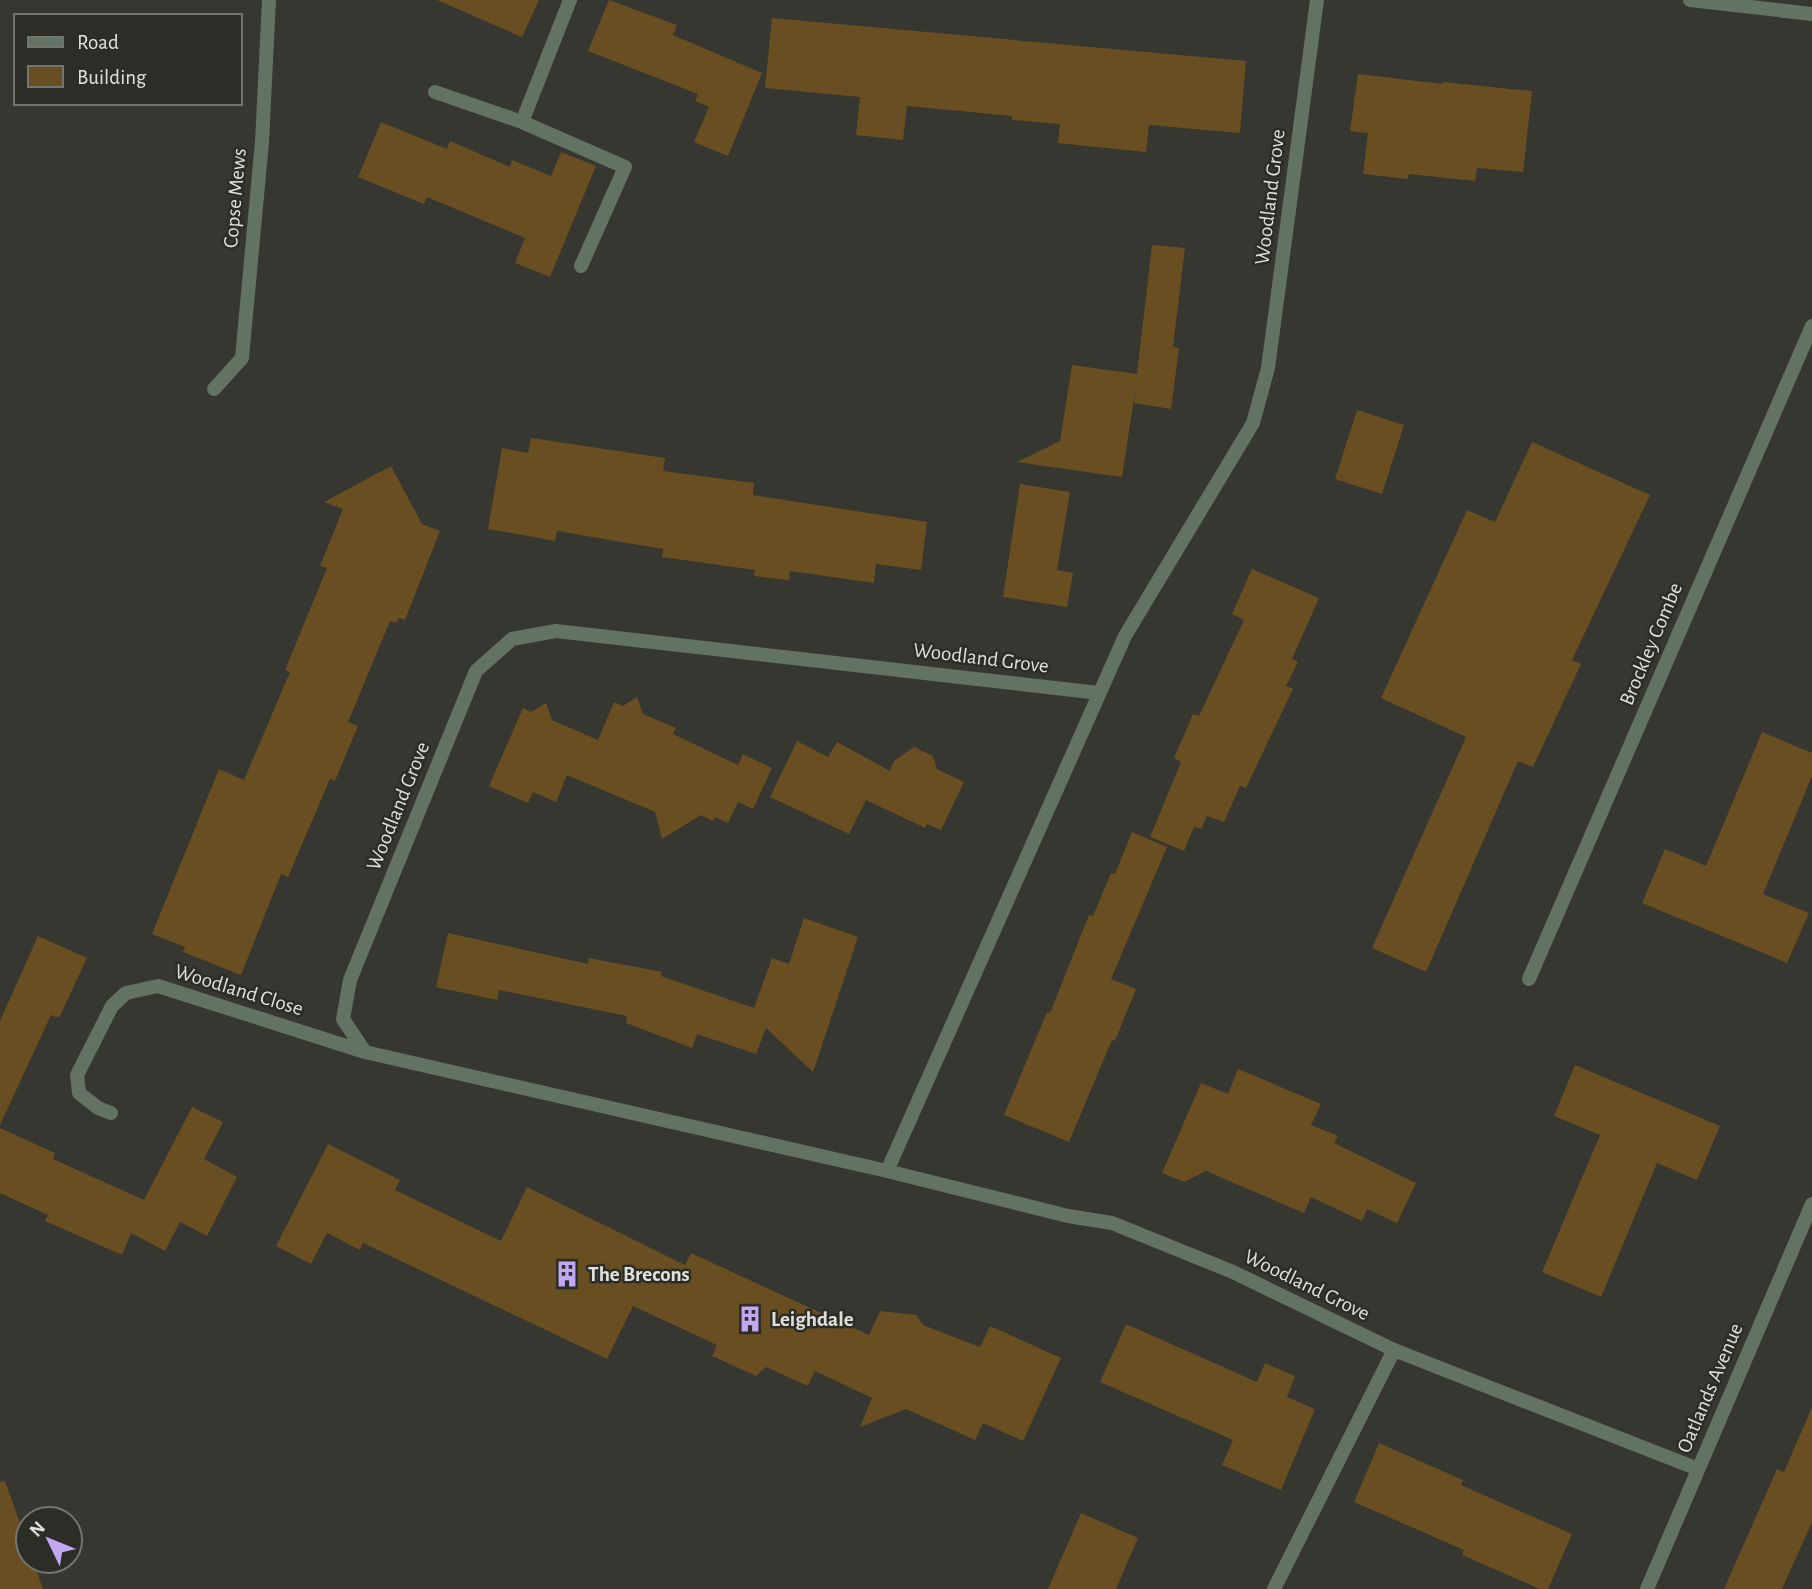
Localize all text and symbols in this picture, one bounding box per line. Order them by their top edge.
legend [14,14,242,105]
text: Road [77,32,119,53]
text: Building [77,67,147,88]
street label: Woodland Grove [1251,128,1289,266]
street label: Copse Mews [220,147,250,249]
street label: Brockley Combe [1616,580,1686,708]
street label: Woodland Grove [912,639,1050,677]
street label: Woodland Grove [363,739,433,873]
street label: Woodland Close [172,961,306,1019]
street label: Woodland Grove [1241,1246,1373,1324]
building icon: The Brecons [552,1259,582,1289]
place label: The Brecons [588,1264,690,1285]
building icon: Leighdale [735,1304,765,1334]
place label: Leighdale [771,1309,854,1330]
street label: Oatlands Avenue [1673,1320,1747,1456]
north arrow [14,1505,84,1575]
text: N [26,1518,49,1541]

